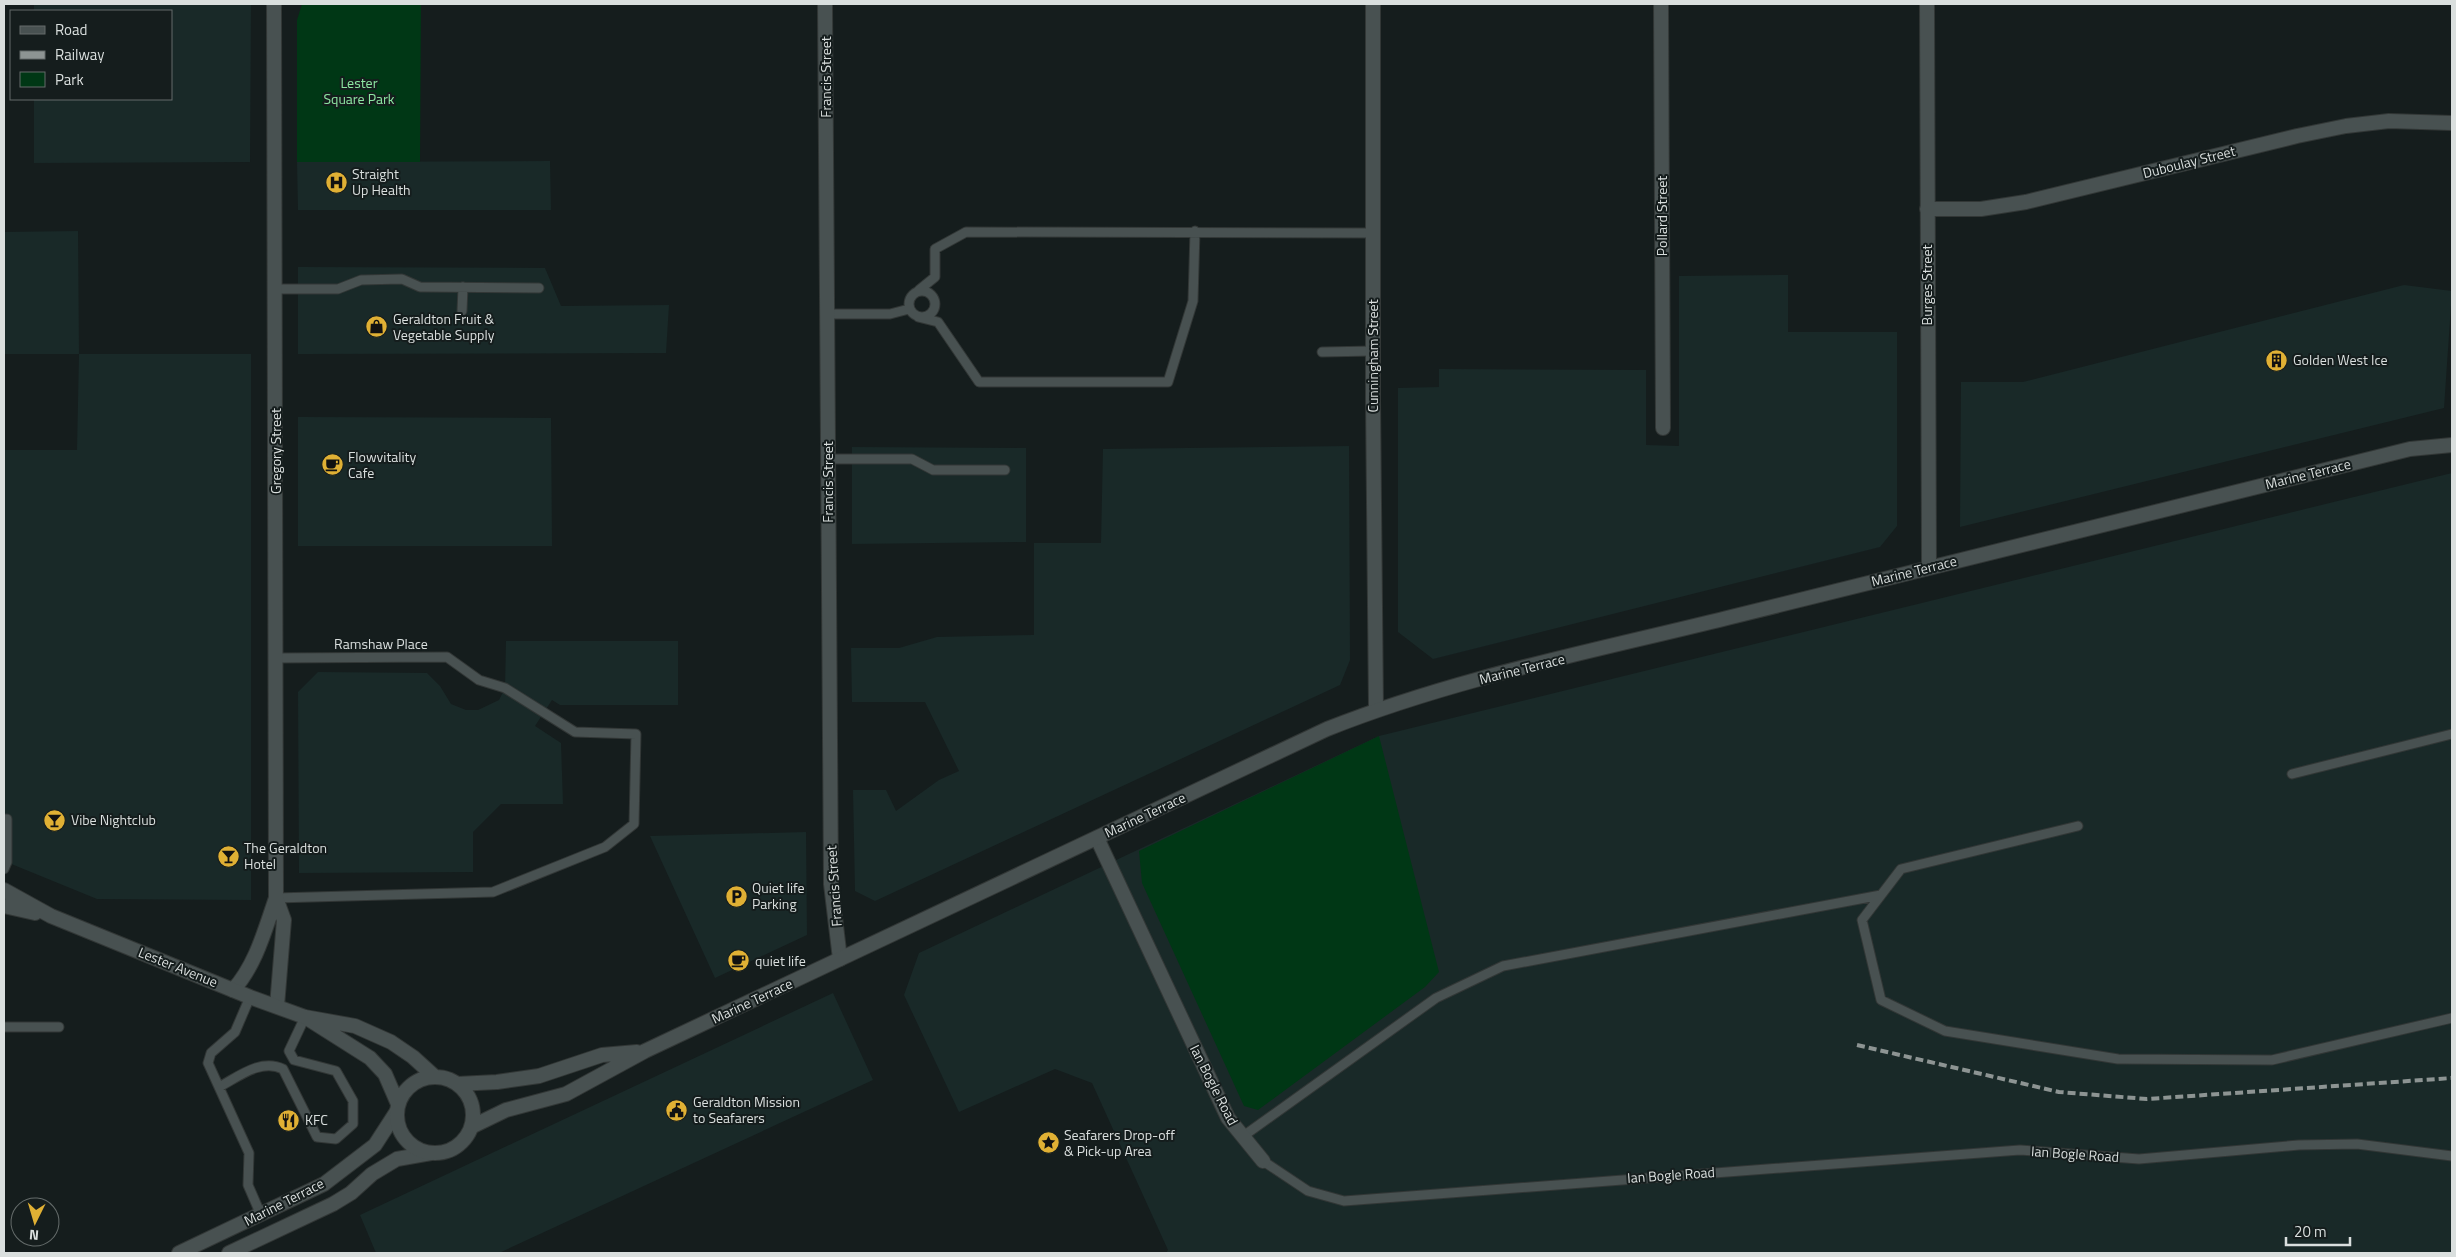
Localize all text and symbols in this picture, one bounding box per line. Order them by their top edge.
legend [10,10,172,100]
text: Road [55,18,87,41]
street label: Francis Street [815,36,836,118]
text: Railway [55,43,105,66]
text: Park [55,68,84,91]
park label: Lester Square Park [323,72,395,109]
street label: Duboulay Street [2140,140,2237,183]
place label: Straight Up Health [352,163,411,200]
hospital icon: Straight Up Health [324,170,348,194]
street label: Pollard Street [1651,176,1672,256]
street label: Burges Street [1916,245,1937,325]
street label: Cunningham Street [1362,299,1383,413]
place label: Geraldton Fruit & Vegetable Supply [393,308,495,345]
shop icon: Geraldton Fruit & Vegetable Supply [365,315,389,339]
building icon: Golden West Ice [2265,348,2289,372]
place label: Golden West Ice [2293,349,2388,370]
street label: Gregory Street [265,408,286,494]
street label: Francis Street [817,441,838,523]
place label: Flowvitality Cafe [348,446,417,483]
cafe icon: Flowvitality Cafe [320,453,344,477]
street label: Marine Terrace [2263,453,2353,494]
street label: Marine Terrace [1869,550,1959,591]
street label: Ramshaw Place [334,633,428,654]
street label: Marine Terrace [1477,648,1567,689]
street label: Marine Terrace [1101,787,1189,843]
bar icon: Vibe Nightclub [43,808,67,832]
place label: Vibe Nightclub [71,809,156,830]
place label: The Geraldton Hotel [244,837,327,874]
bar icon: The Geraldton Hotel [216,844,240,868]
street label: Francis Street [820,845,847,927]
place label: Quiet life Parking [752,877,805,914]
parking icon: Quiet life Parking [724,884,748,908]
street label: Lester Avenue [135,941,221,992]
cafe icon: quiet life [727,949,751,973]
place label: quiet life [755,950,806,971]
street label: Marine Terrace [708,973,796,1029]
street label: Ian Bogle Road [1185,1041,1244,1129]
place label: Geraldton Mission to Seafarers [693,1091,800,1128]
public building icon: Geraldton Mission to Seafarers [665,1098,689,1122]
restaurant icon: KFC [277,1108,301,1132]
place label: KFC [305,1109,328,1130]
place label: Seafarers Drop-off & Pick-up Area [1064,1124,1175,1161]
place icon: Seafarers Drop-off & Pick-up Area [1036,1131,1060,1155]
street label: Ian Bogle Road [2030,1140,2120,1167]
street label: Ian Bogle Road [1626,1161,1716,1188]
street label: Marine Terrace [240,1172,327,1231]
north arrow [10,1197,60,1247]
scale bar [2286,1214,2350,1246]
text: 20 m [2294,1220,2327,1243]
text: N [28,1225,40,1246]

